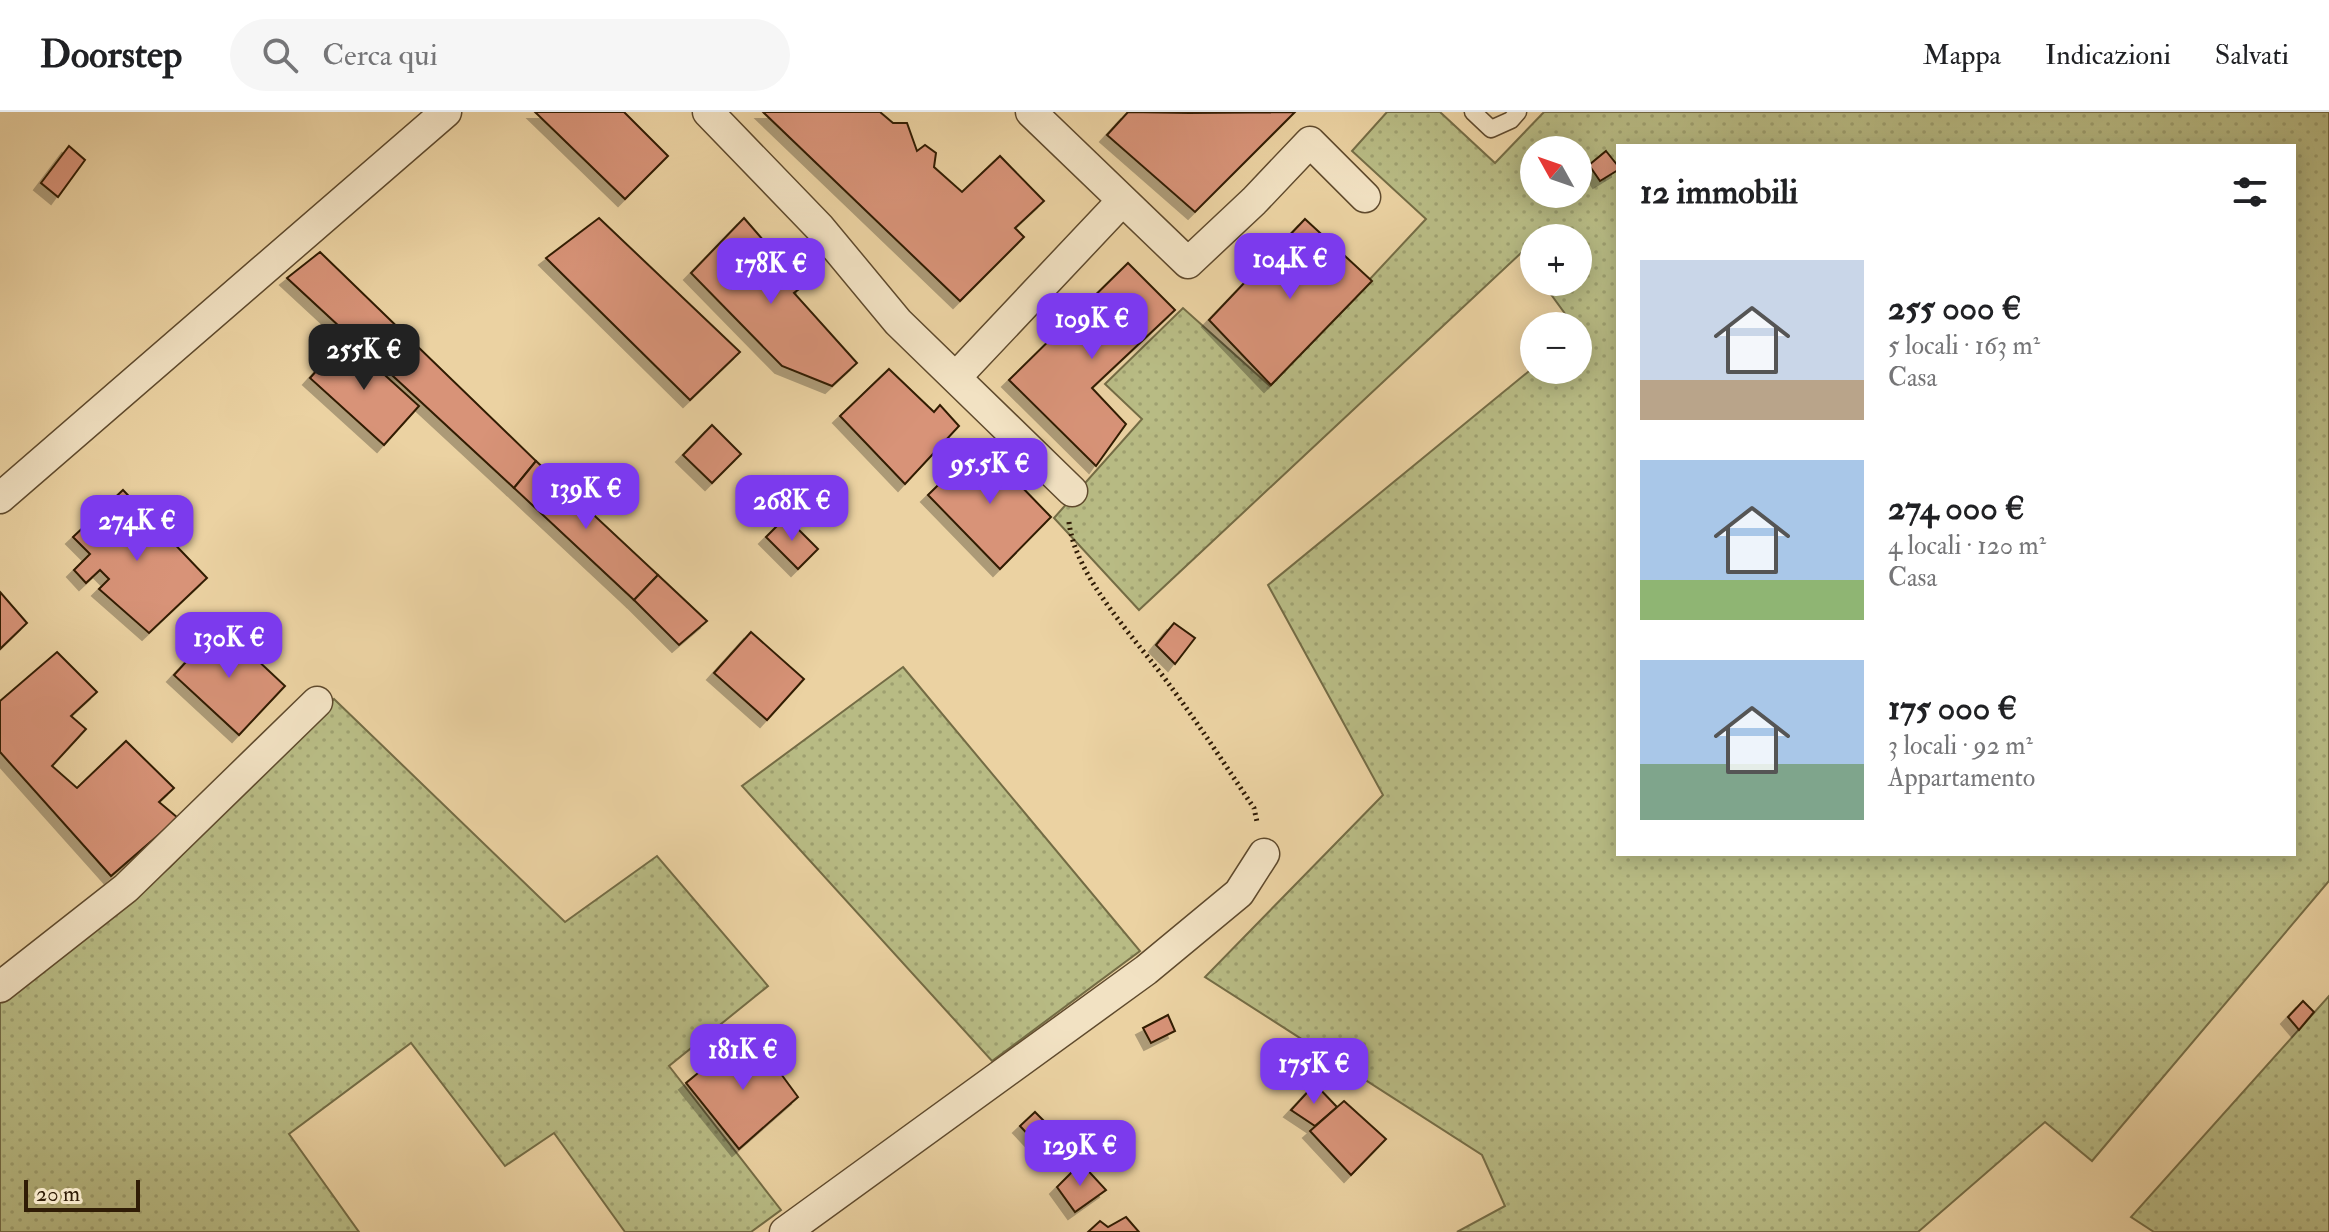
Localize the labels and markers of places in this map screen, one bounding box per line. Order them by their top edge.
pin: 104K € [1225,233,1355,301]
pin: 178K € [706,238,836,306]
pin: 109K € [1027,293,1157,361]
pin: 255K € [299,324,429,392]
pin: 95.5K € [916,438,1064,506]
pin: 139K € [521,463,651,531]
pin: 268K € [727,475,857,543]
pin: 274K € [72,495,202,563]
pin: 130K € [164,612,294,680]
pin: 181K € [678,1024,808,1092]
pin: 175K € [1249,1038,1379,1106]
pin: 129K € [1015,1120,1145,1188]

